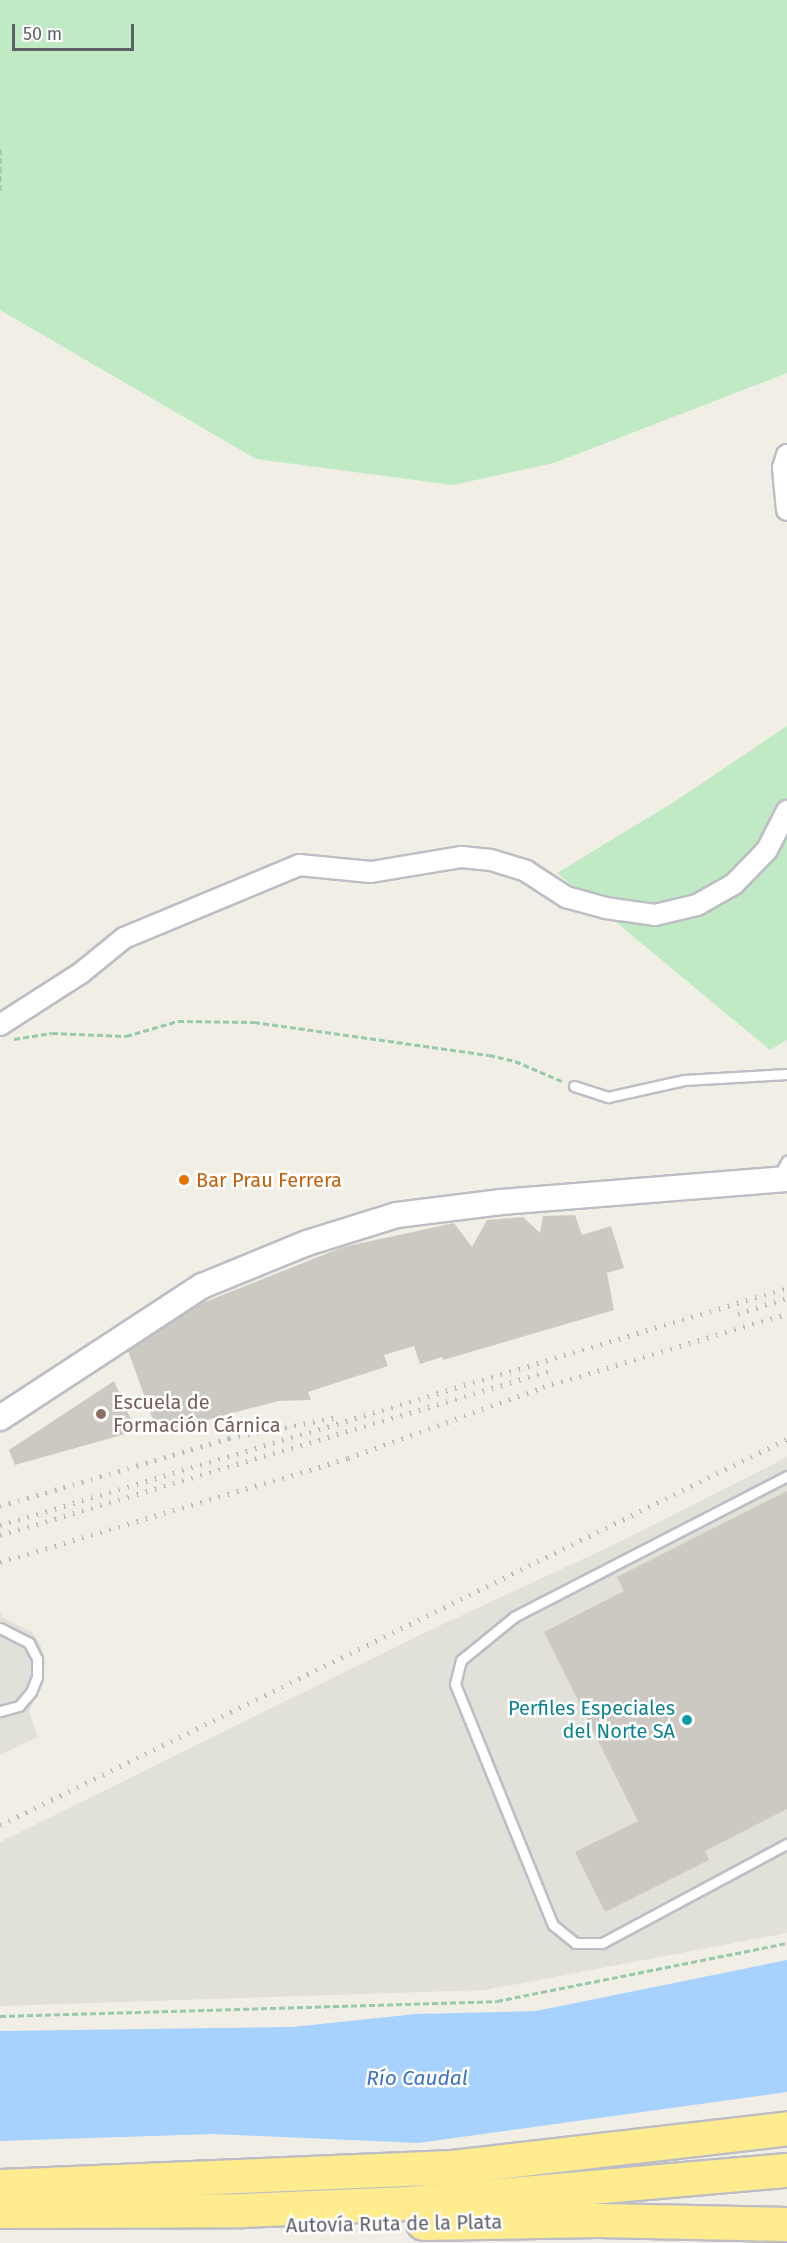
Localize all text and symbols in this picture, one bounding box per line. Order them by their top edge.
scale bar [15,12,136,50]
text: 50 m [23,23,62,45]
place label: Bar Prau Ferrera [196,1168,342,1192]
marker: Bar Prau Ferrera [177,1173,191,1187]
place label: Escuela de Formación Cárnica [113,1390,281,1437]
marker: Escuela de Formación Cárnica [94,1407,108,1421]
place label: Perfiles Especiales del Norte SA [508,1696,675,1743]
marker: Perfiles Especiales del Norte SA [680,1713,694,1727]
water label: Río Caudal [366,2065,468,2091]
street label: Autovía Ruta de la Plata [286,2210,502,2238]

